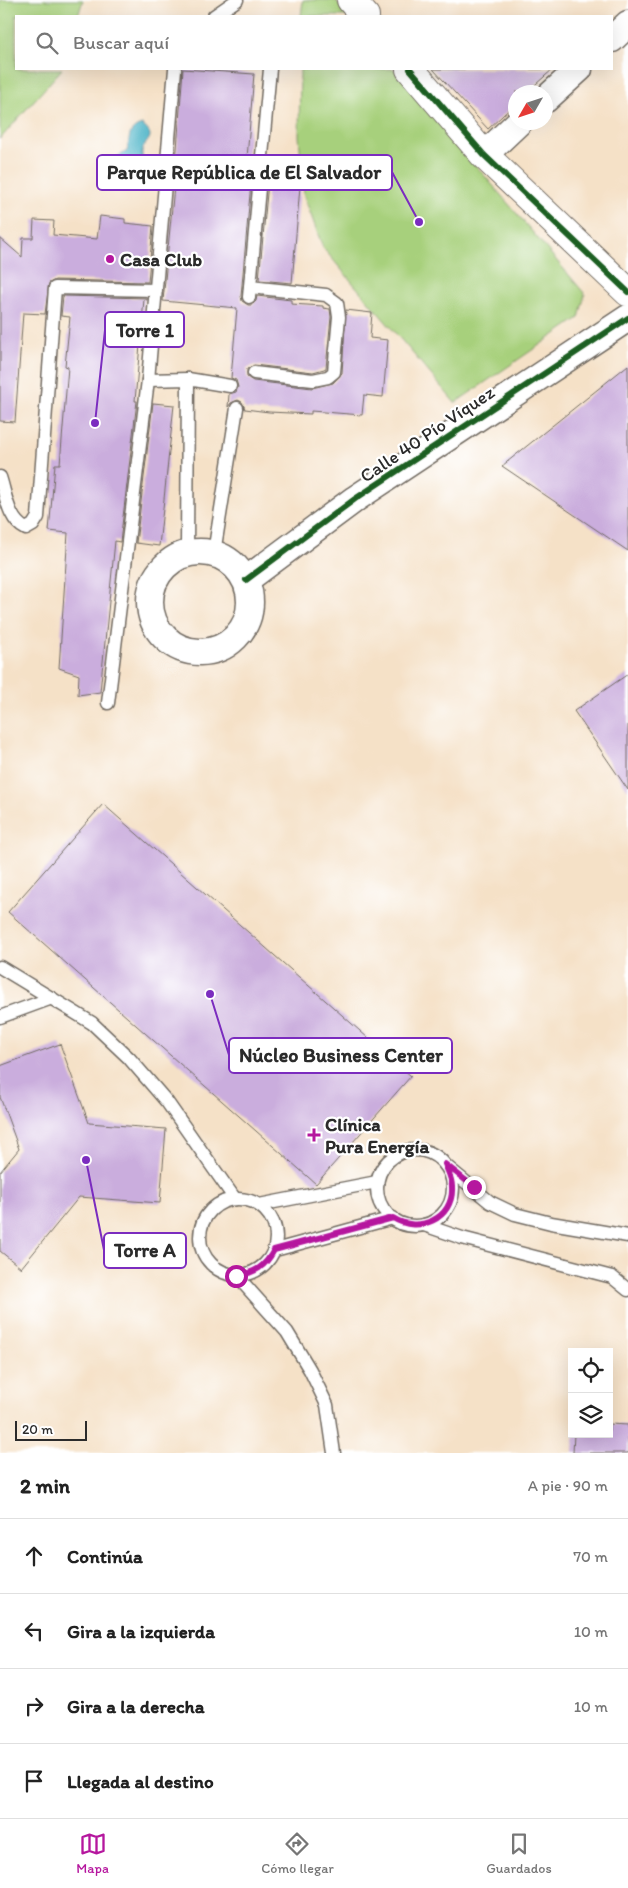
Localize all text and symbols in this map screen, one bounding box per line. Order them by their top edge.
search box [15,15,613,70]
icon: search [33,29,61,57]
text: Buscar aquí [73,31,169,54]
north arrow [508,85,553,130]
callout: Parque República de El Salvador [97,155,392,190]
text: Parque República de El Salvador [107,160,382,185]
place label: Casa Club [120,248,202,271]
marker: Casa Club [104,253,116,265]
callout: Torre 1 [105,312,184,347]
text: Torre 1 [115,318,175,342]
street label: Calle 40 Pío Víquez [355,380,499,488]
callout: Núcleo Business Center [229,1038,452,1073]
text: Núcleo Business Center [239,1043,444,1067]
place label: Clínica Pura Energía [325,1113,430,1158]
marker: Clínica Pura Energía [307,1128,321,1142]
route end [463,1176,486,1199]
callout: Torre A [104,1233,186,1268]
text: Torre A [113,1238,176,1262]
route start [225,1265,248,1288]
map controls [568,1348,613,1438]
button: locate [568,1348,613,1393]
button: layers [568,1393,613,1438]
scale bar [15,1418,88,1441]
text: 20 m [22,1421,53,1438]
text: 2 min [20,1473,70,1498]
text: A pie · 90 m [528,1476,608,1495]
icon: ahead [20,1542,48,1570]
text: Continúa [67,1545,143,1568]
text: 70 m [573,1547,608,1566]
icon: left [20,1617,48,1645]
text: Gira a la izquierda [67,1620,215,1643]
text: 10 m [574,1622,608,1641]
icon: right [20,1692,48,1720]
text: Gira a la derecha [67,1695,205,1718]
text: 10 m [574,1697,608,1716]
icon: arrive [20,1767,48,1795]
text: Llegada al destino [67,1770,214,1793]
tab: Mapa [76,1830,109,1877]
tab: Cómo llegar [261,1830,334,1877]
tab: Guardados [486,1830,552,1877]

